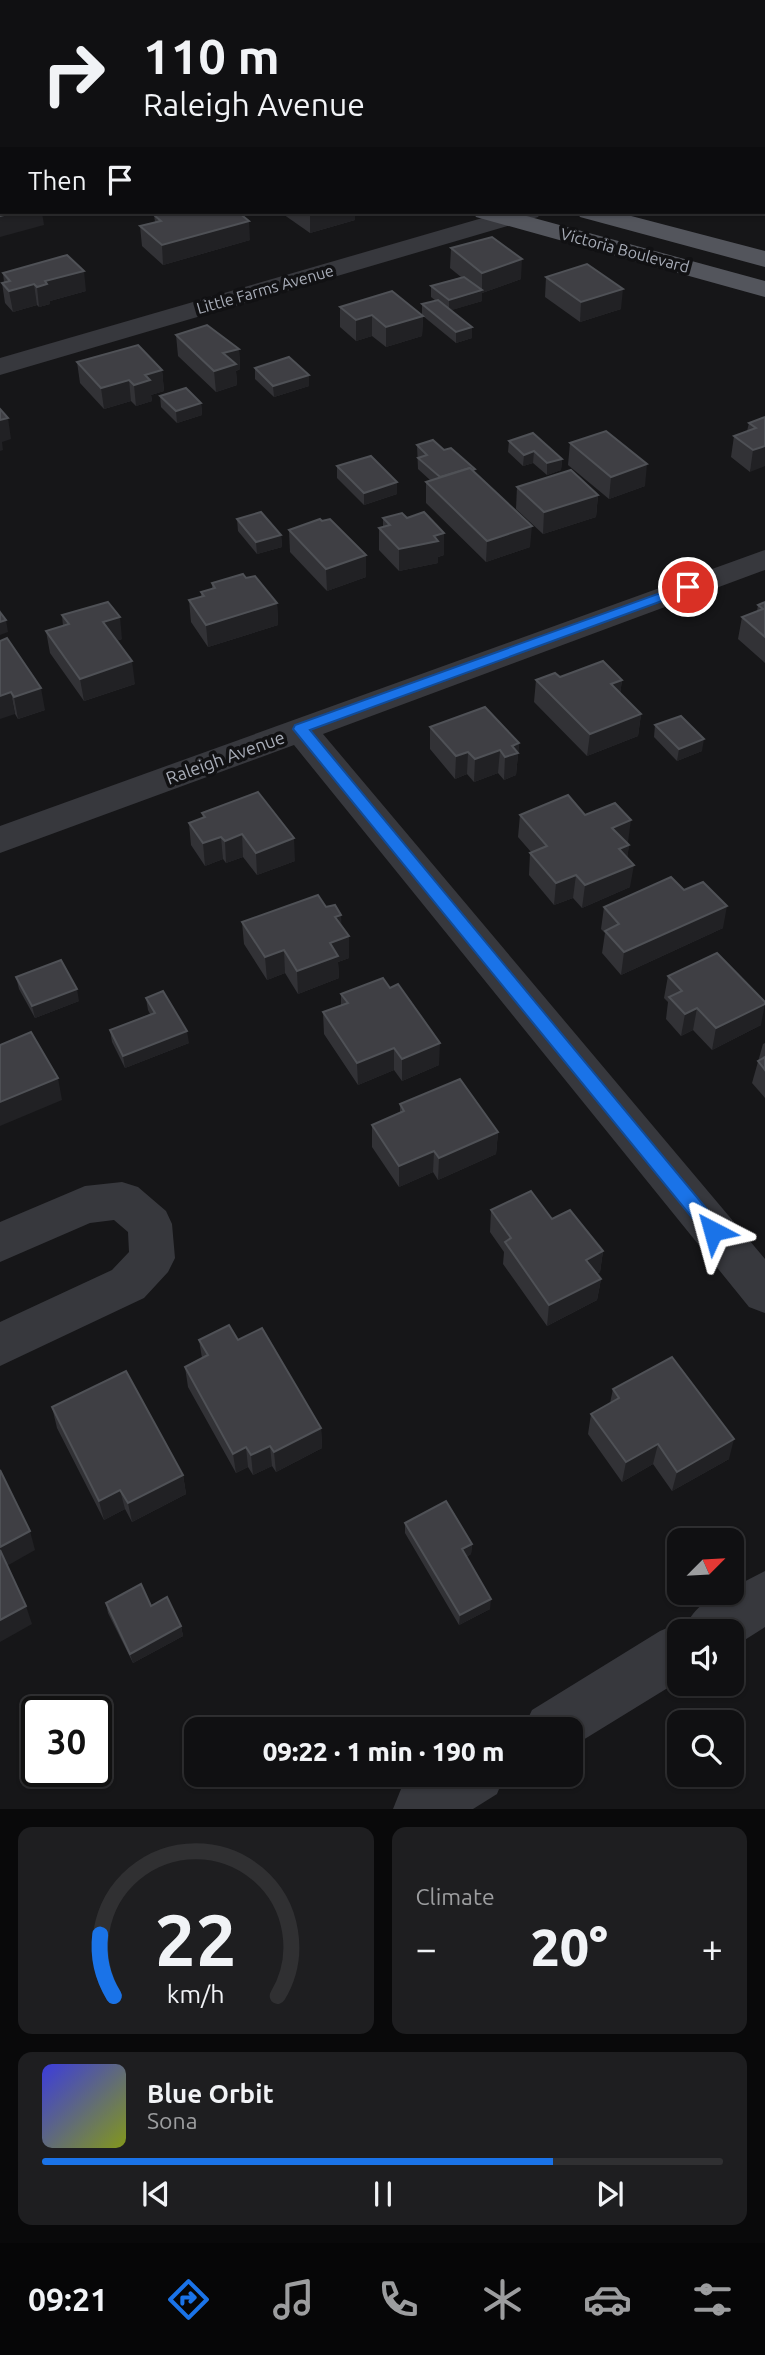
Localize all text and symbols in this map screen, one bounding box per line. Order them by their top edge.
icon: right [28,28,119,119]
text: 110 m [143,28,280,83]
text: Raleigh Avenue [143,86,365,122]
icon: arrive [101,161,139,199]
text: Then [28,166,87,195]
street label: Victoria Boulevard [559,224,691,276]
street label: Little Farms Avenue [194,261,336,317]
pin [658,557,718,617]
icon: arrive [669,568,707,606]
street label: Raleigh Avenue [163,726,287,788]
position arrow [676,1194,750,1268]
north arrow [667,1528,744,1605]
map controls [667,1528,744,1787]
button: sound [667,1619,744,1696]
speed limit sign: 30 [21,1696,112,1787]
button: search [667,1710,744,1787]
text: 09:22 · 1 min · 190 m [263,1737,504,1766]
text: Climate [416,1884,495,1909]
text: 22 [155,1899,237,1981]
text: 20° [530,1918,608,1976]
text: − [416,1927,437,1969]
text: + [702,1927,723,1969]
text: km/h [167,1980,225,2008]
text: Blue Orbit [147,2079,274,2108]
text: Sona [147,2108,197,2133]
icon: previous [137,2175,175,2213]
icon: pause [364,2175,402,2213]
icon: next [591,2175,629,2213]
icon: directions [164,2275,213,2324]
icon: music [269,2275,318,2324]
icon: phone [374,2275,423,2324]
icon: climate [478,2275,527,2324]
icon: car [583,2275,632,2324]
icon: filters [688,2275,737,2324]
text: 09:21 [28,2281,108,2317]

